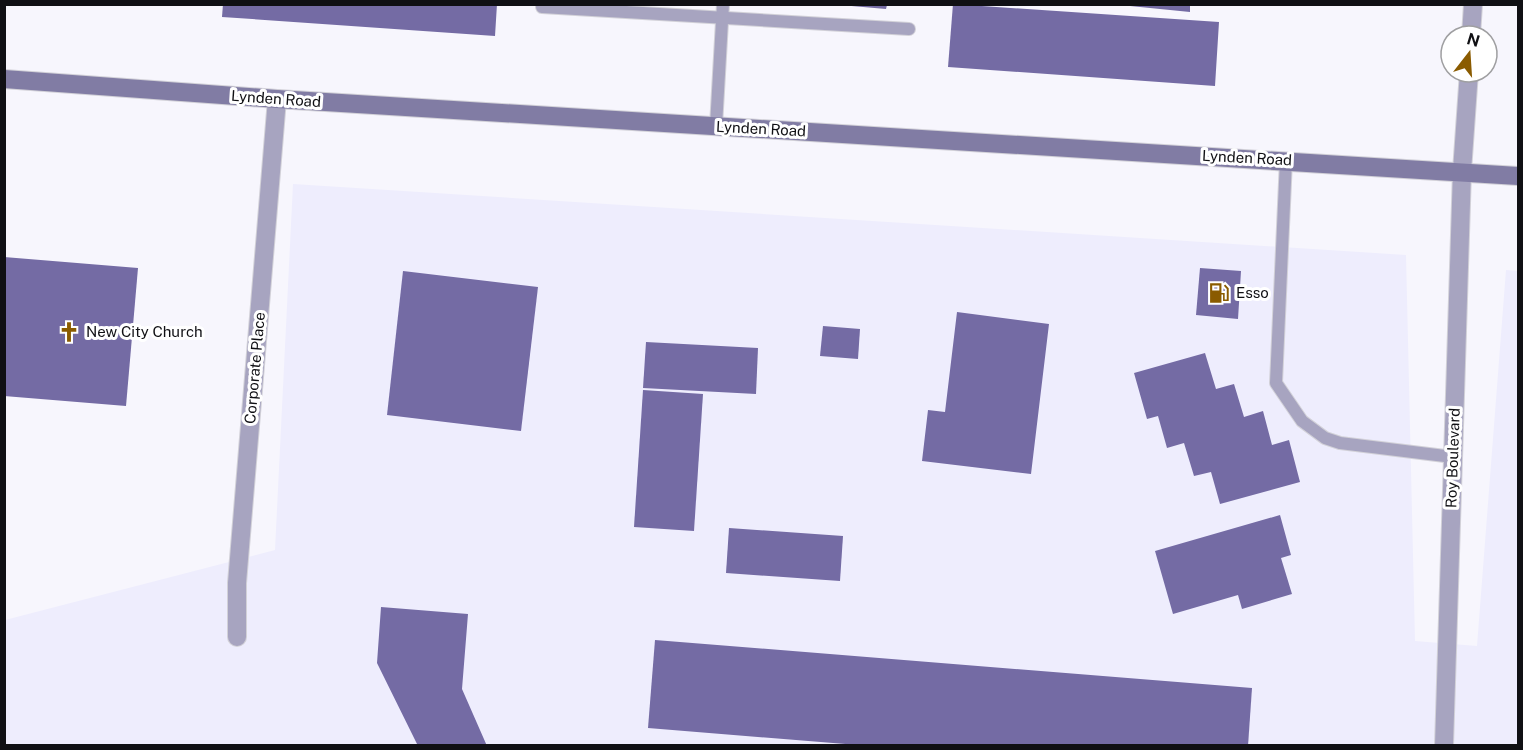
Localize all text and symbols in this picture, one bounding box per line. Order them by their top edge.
north arrow [1439,24,1499,84]
text: N [1464,29,1482,51]
street label: Lynden Road [231,87,322,110]
street label: Lynden Road [716,118,806,139]
street label: Lynden Road [1202,147,1292,168]
fuel station icon: Esso [1207,281,1231,305]
place label: Esso [1236,284,1269,301]
street label: Corporate Place [241,311,268,425]
church icon: New City Church [57,320,81,344]
place label: New City Church [86,323,203,340]
street label: Roy Boulevard [1442,408,1463,508]

